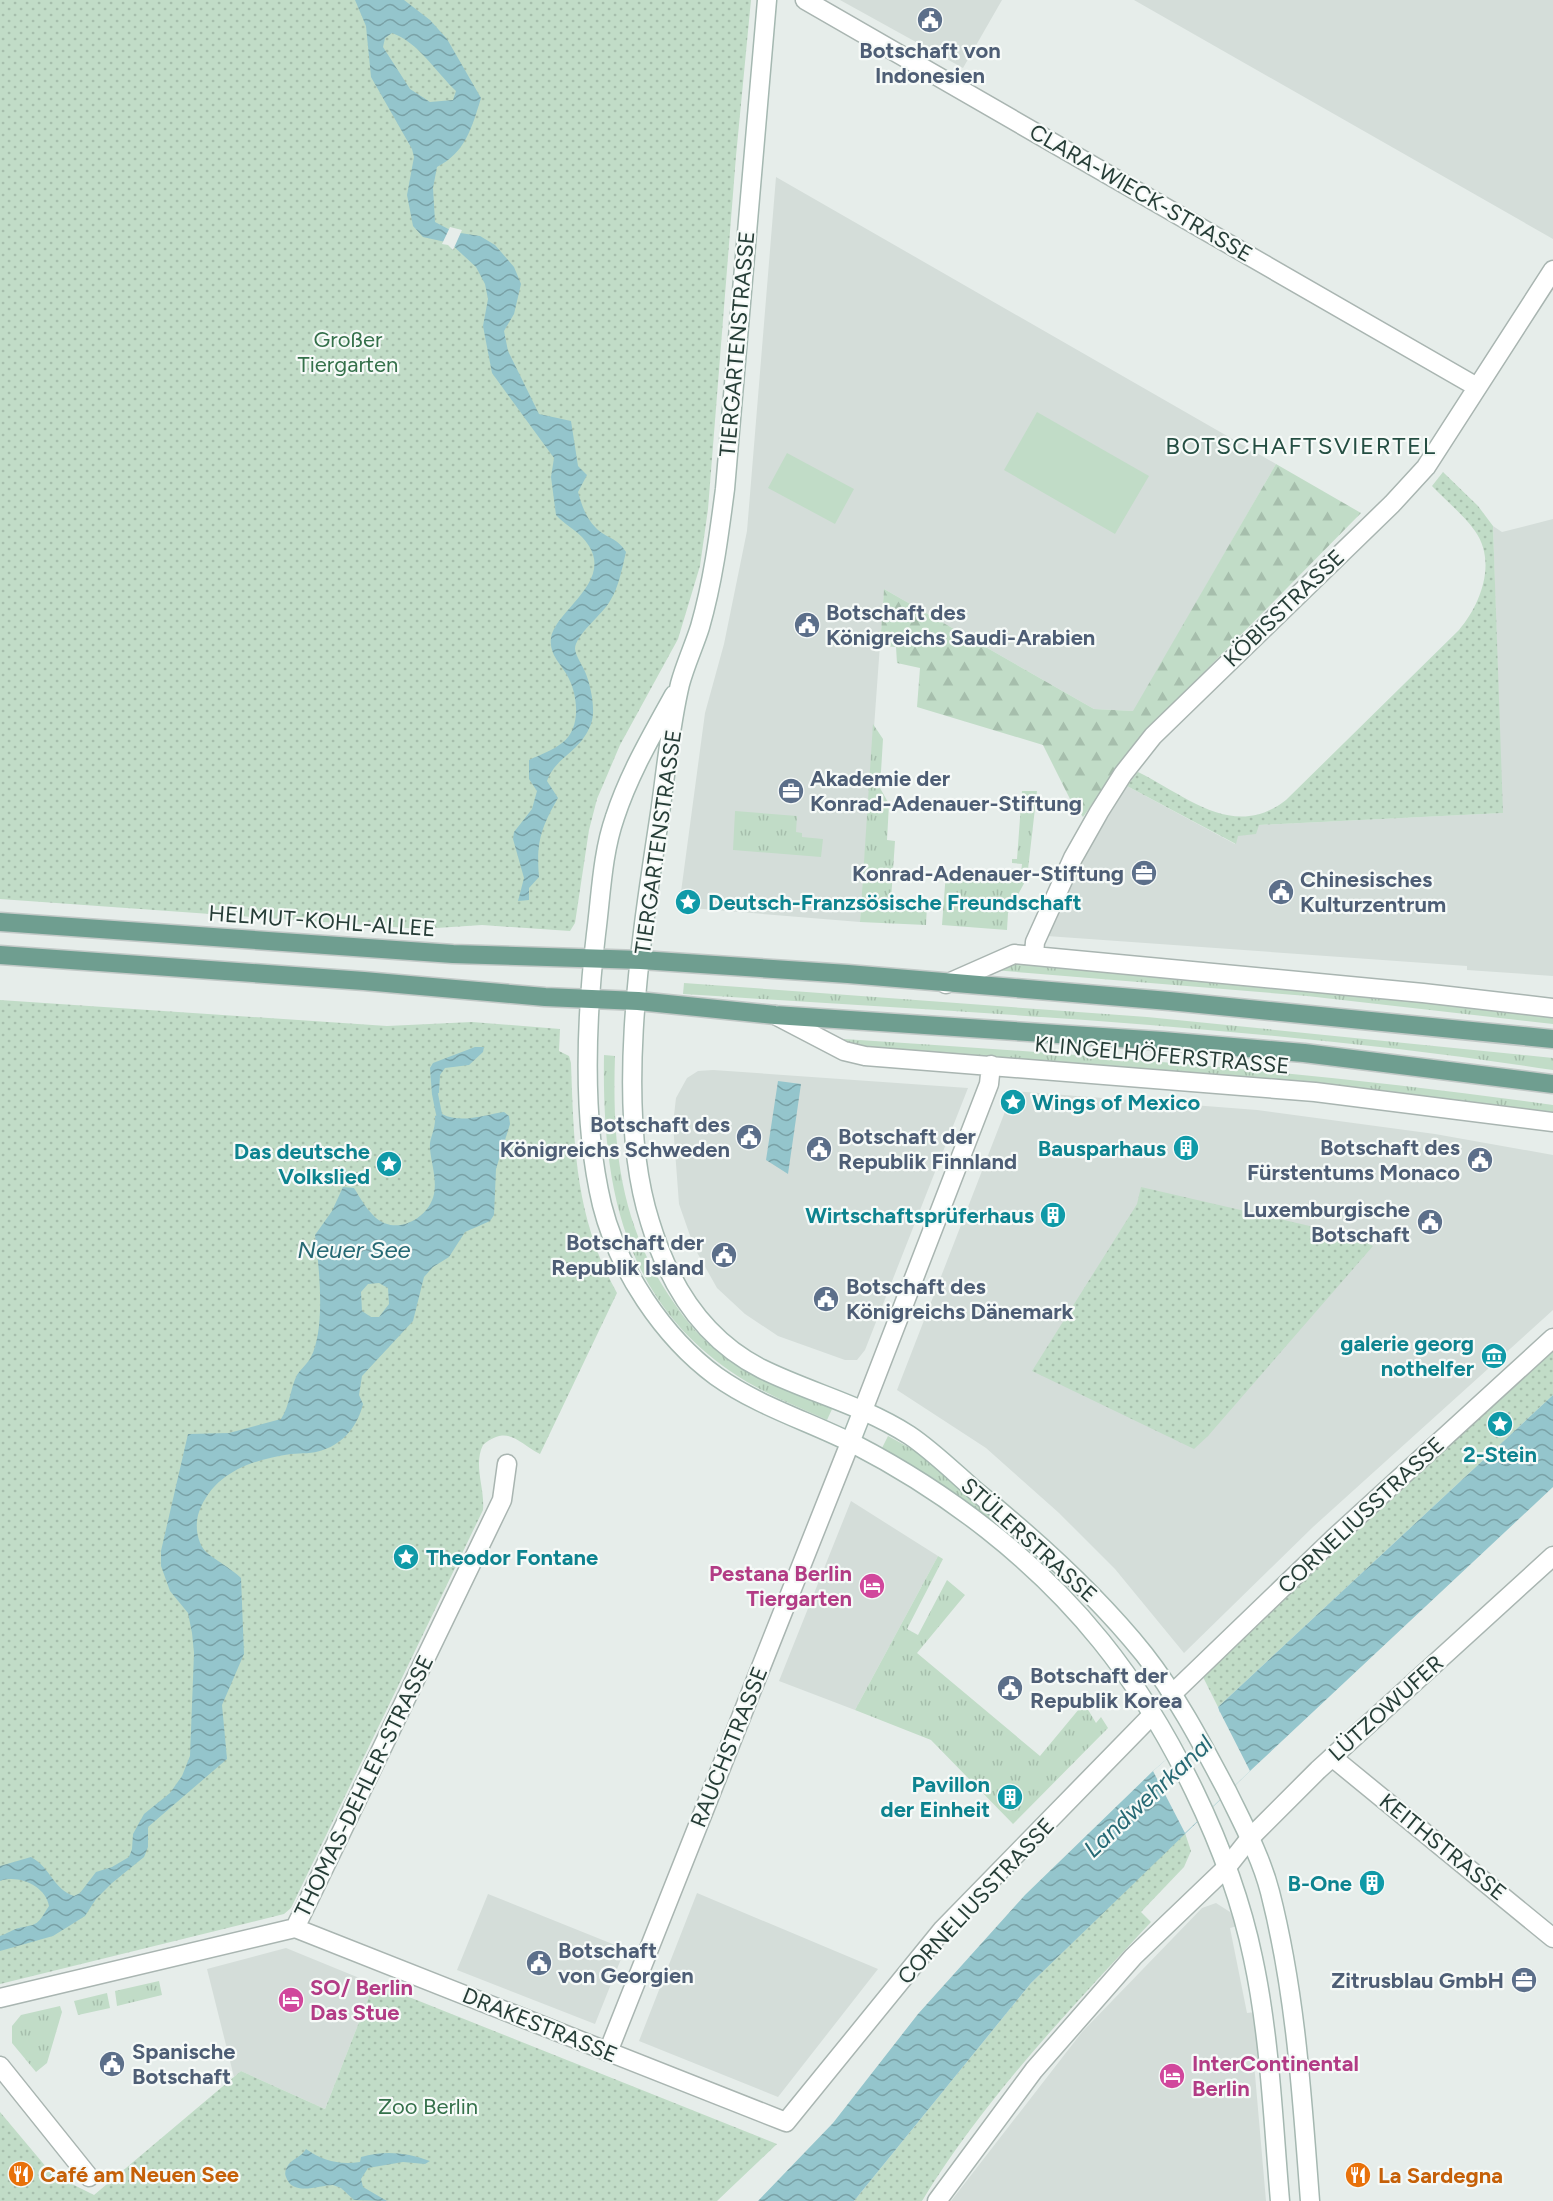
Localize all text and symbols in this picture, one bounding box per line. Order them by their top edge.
public building icon: Botschaft von Indonesien [915,5,945,35]
place label: Botschaft von Indonesien [859,37,1001,89]
street label: CLARA-WIECK-STRASSE [1025,118,1257,268]
street label: TIERGARTENSTRASSE [714,230,760,458]
park label: Großer Tiergarten [298,326,398,378]
district label: BOTSCHAFTSVIERTEL [1165,431,1437,460]
street label: KÖBISSTRASSE [1218,543,1350,673]
place label: Botschaft des Königreichs Saudi-Arabien [826,599,1095,651]
public building icon: Botschaft des Königreichs Saudi-Arabien [792,610,822,640]
street label: TIERGARTENSTRASSE [629,728,687,956]
place label: Akademie der Konrad-Adenauer-Stiftung [810,765,1082,817]
office icon: Akademie der Konrad-Adenauer-Stiftung [776,776,806,806]
office icon: Konrad-Adenauer-Stiftung [1129,858,1159,888]
place label: Konrad-Adenauer-Stiftung [852,860,1124,887]
place label: Chinesisches Kulturzentrum [1300,866,1446,918]
public building icon: Chinesisches Kulturzentrum [1266,877,1296,907]
place icon: Deutsch-Franzsösische Freundschaft [673,887,703,917]
place label: Deutsch-Franzsösische Freundschaft [708,889,1082,916]
street label: HELMUT-KOHL-ALLEE [207,900,437,942]
street label: KLINGELHÖFERSTRASSE [1033,1030,1291,1080]
place icon: Wings of Mexico [998,1087,1028,1117]
place label: Wings of Mexico [1032,1089,1201,1116]
place label: Botschaft des Königreichs Schweden [500,1111,730,1163]
public building icon: Botschaft des Königreichs Schweden [734,1122,764,1152]
place label: Botschaft der Republik Finnland [838,1123,1017,1175]
building icon: Bausparhaus [1171,1133,1201,1163]
public building icon: Botschaft der Republik Finnland [804,1134,834,1164]
place label: Botschaft des Fürstentums Monaco [1247,1134,1460,1186]
place label: Bausparhaus [1038,1135,1166,1162]
place label: Das deutsche Volkslied [234,1138,370,1190]
public building icon: Botschaft des Fürstentums Monaco [1465,1145,1495,1175]
place icon: Das deutsche Volkslied [374,1149,404,1179]
place label: Luxemburgische Botschaft [1243,1196,1410,1248]
building icon: Wirtschaftsprüferhaus [1038,1200,1068,1230]
place label: Wirtschaftsprüferhaus [805,1202,1034,1229]
public building icon: Luxemburgische Botschaft [1415,1207,1445,1237]
place label: Botschaft der Republik Island [551,1229,705,1281]
water label: Neuer See [297,1235,411,1264]
public building icon: Botschaft der Republik Island [709,1240,739,1270]
place label: Botschaft des Königreichs Dänemark [846,1273,1074,1325]
public building icon: Botschaft des Königreichs Dänemark [811,1284,841,1314]
place label: galerie georg nothelfer [1340,1330,1475,1382]
museum icon: galerie georg nothelfer [1479,1341,1509,1371]
place icon: 2-Stein [1485,1409,1515,1439]
street label: CORNELIUSSTRASSE [1272,1431,1450,1599]
place label: 2-Stein [1463,1441,1537,1468]
street label: STÜLERSTRASSE [955,1472,1103,1608]
place icon: Theodor Fontane [391,1542,421,1572]
place label: Theodor Fontane [426,1544,598,1571]
place label: Pestana Berlin Tiergarten [709,1560,852,1612]
hotel icon: Pestana Berlin Tiergarten [857,1571,887,1601]
street label: LÜTZOWUFER [1323,1649,1449,1767]
street label: THOMAS-DEHLER-STRASSE [289,1650,439,1922]
place label: Botschaft der Republik Korea [1030,1662,1182,1714]
street label: RAUCHSTRASSE [684,1663,774,1831]
public building icon: Botschaft der Republik Korea [995,1673,1025,1703]
water label: Landwehrkanal [1078,1728,1219,1863]
place label: Pavillon der Einheit [881,1771,990,1823]
building icon: Pavillon der Einheit [995,1782,1025,1812]
street label: KEITHSTRASSE [1374,1788,1512,1906]
street label: CORNELIUSSTRASSE [892,1812,1060,1990]
building icon: B-One [1357,1868,1387,1898]
place label: B-One [1288,1870,1352,1897]
place label: Botschaft von Georgien [558,1937,694,1989]
public building icon: Botschaft von Georgien [524,1948,554,1978]
office icon: Zitrusblau GmbH [1509,1965,1539,1995]
place label: Zitrusblau GmbH [1331,1967,1504,1994]
place label: SO/ Berlin Das Stue [310,1974,413,2026]
street label: DRAKESTRASSE [459,1982,621,2068]
hotel icon: SO/ Berlin Das Stue [276,1985,306,2015]
place label: Spanische Botschaft [132,2038,236,2090]
public building icon: Spanische Botschaft [97,2049,127,2079]
place label: InterContinental Berlin [1192,2050,1359,2102]
hotel icon: InterContinental Berlin [1157,2061,1187,2091]
park label: Zoo Berlin [378,2093,478,2120]
restaurant icon: Café am Neuen See [6,2159,36,2189]
restaurant icon: La Sardegna [1343,2160,1373,2190]
place label: Café am Neuen See [40,2161,239,2188]
place label: La Sardegna [1378,2162,1503,2189]

